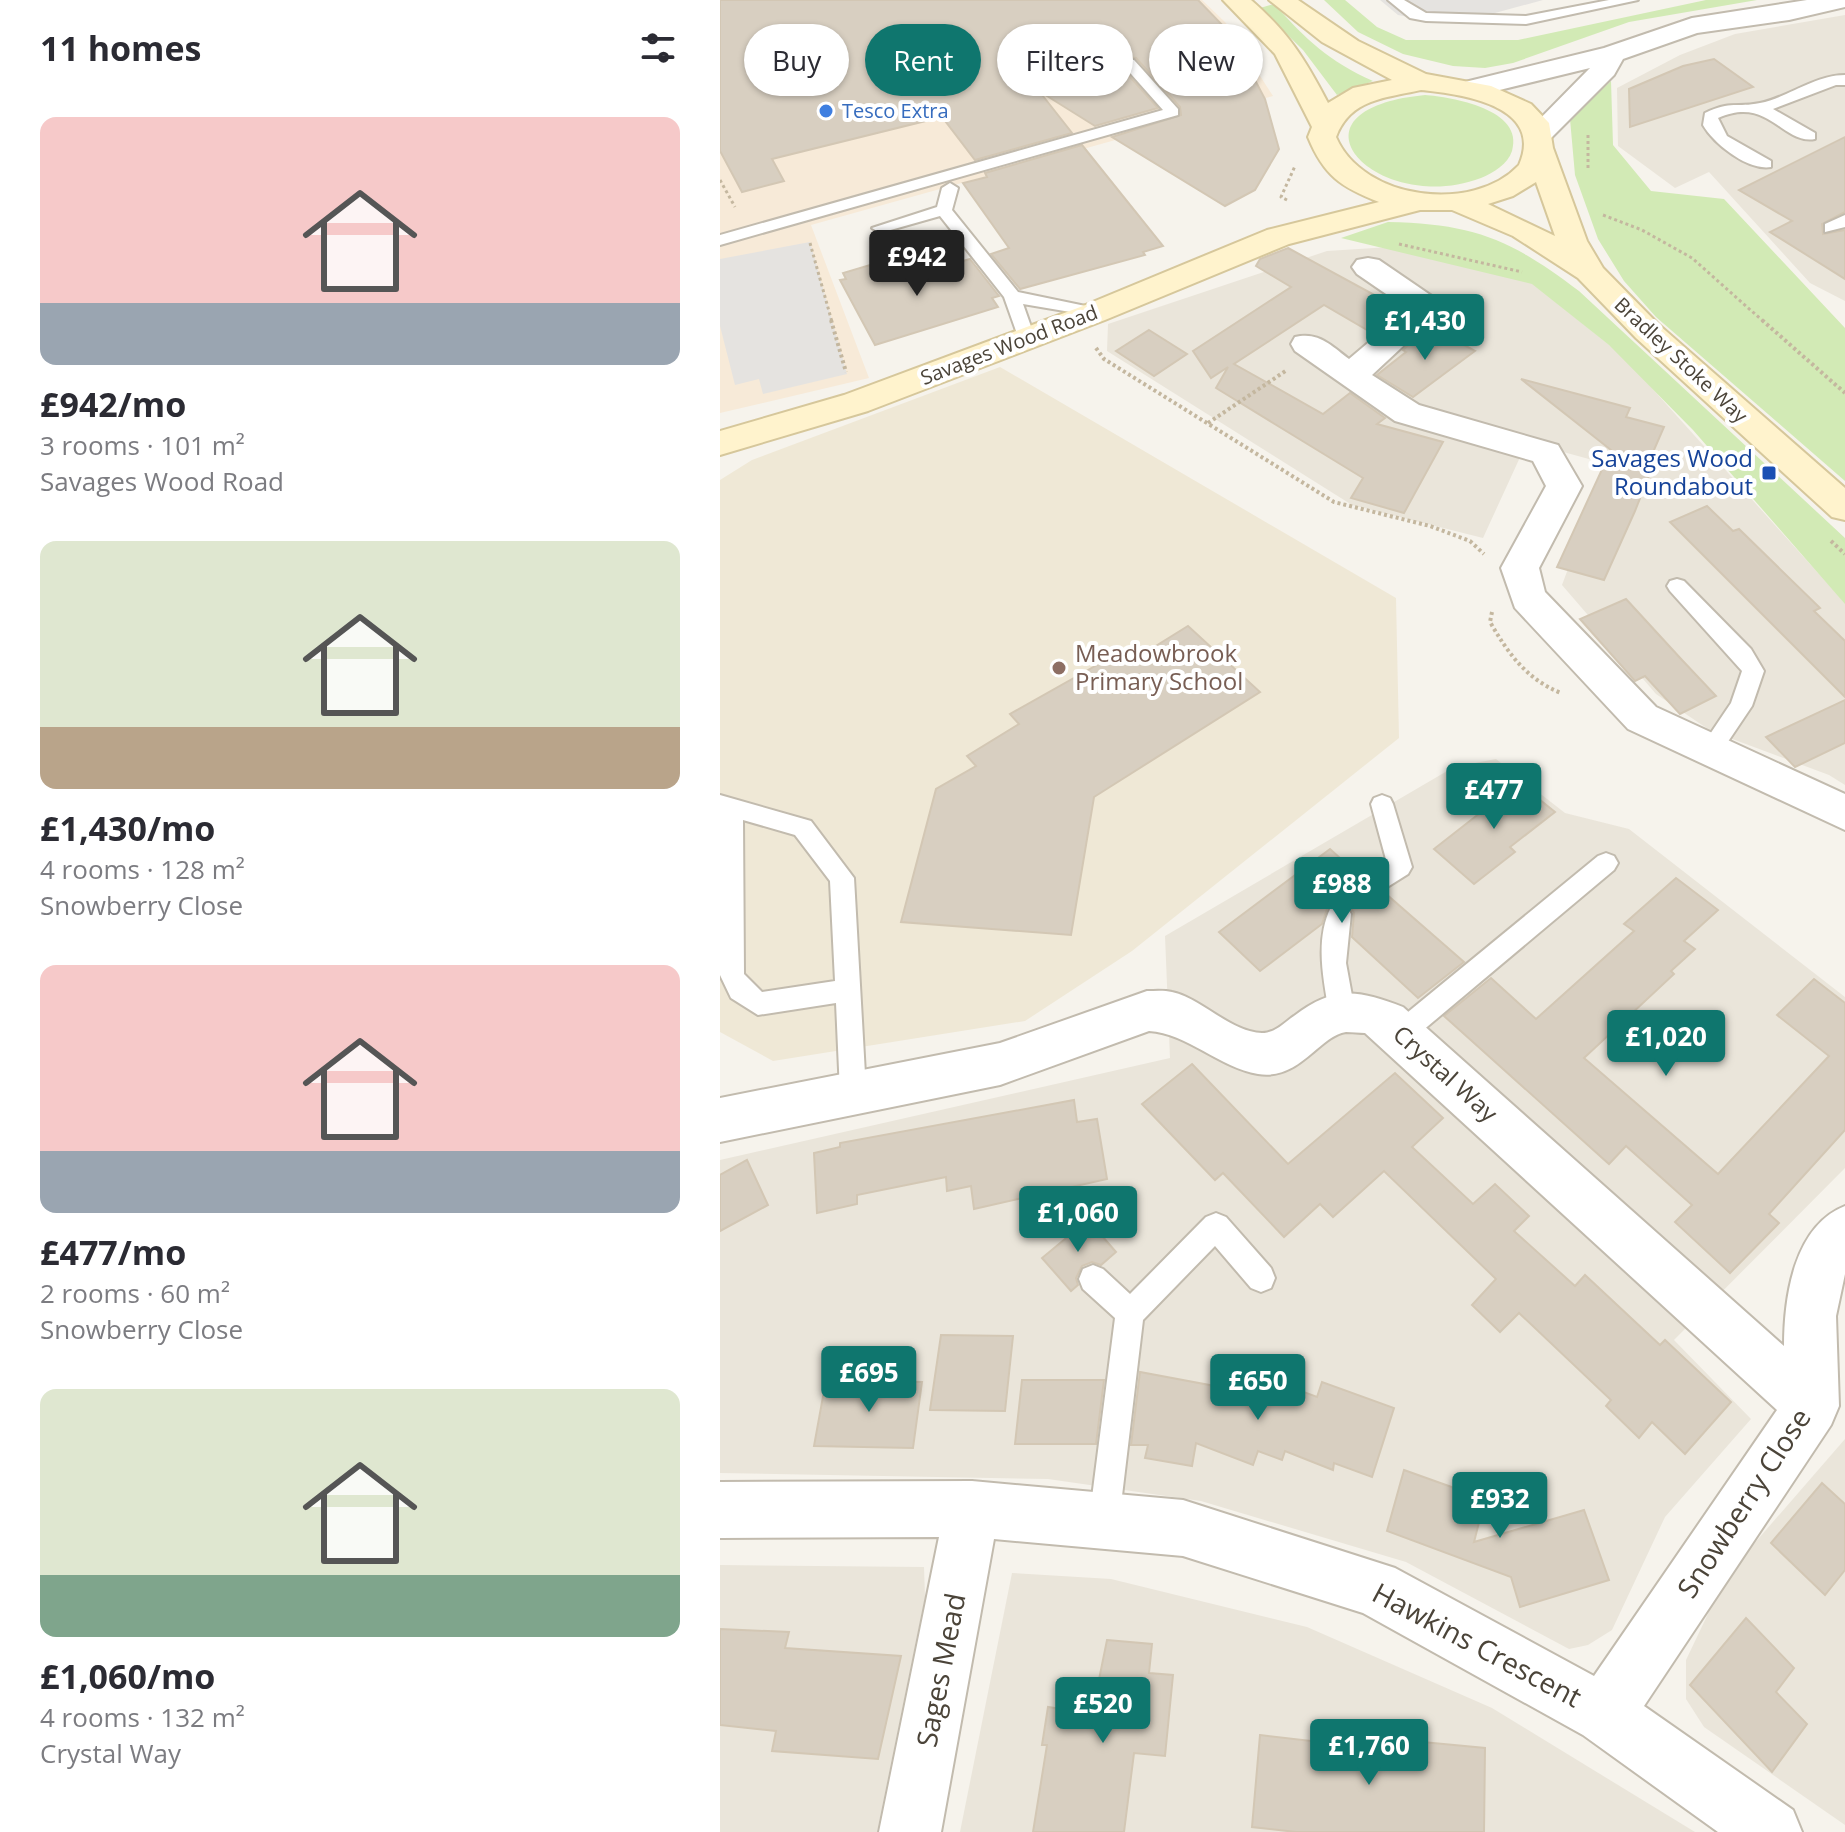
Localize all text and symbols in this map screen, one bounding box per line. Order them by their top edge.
chip: Buy [744,24,849,96]
chip: Rent [865,24,981,96]
chip: Filters [997,24,1133,96]
chip: New [1149,24,1263,96]
text: 11 homes [40,25,201,71]
icon: filters [636,26,680,70]
place label: Tesco Extra [842,97,949,124]
marker: Tesco Extra [817,102,835,120]
icon: home [288,169,432,313]
pin: £942 [870,230,964,298]
text: £942 [887,238,947,274]
street label: Bradley Stoke Way [1609,291,1754,429]
pin: £1,430 [1360,294,1490,362]
street label: Savages Wood Road [916,298,1101,391]
text: £1,430 [1384,302,1466,338]
text: £942/mo [40,381,186,427]
text: 3 rooms · 101 m² [40,427,245,463]
place label: Savages Wood Roundabout [1591,441,1753,502]
text: Savages Wood Road [40,463,284,499]
marker: Savages Wood Roundabout [1760,464,1778,482]
icon: home [288,593,432,737]
place label: Meadowbrook Primary School [1075,636,1243,697]
marker: Meadowbrook Primary School [1050,659,1068,677]
pin: £477 [1447,763,1541,831]
text: £477 [1464,771,1524,807]
text: £1,430/mo [40,805,215,851]
text: 4 rooms · 128 m² [40,851,245,887]
pin: £988 [1295,857,1389,925]
text: £988 [1312,865,1372,901]
text: Snowberry Close [40,887,243,923]
pin: £1,020 [1601,1010,1731,1078]
icon: home [288,1017,432,1161]
street label: Crystal Way [1387,1017,1506,1129]
text: £1,020 [1625,1018,1707,1054]
pin: £1,060 [1013,1186,1143,1254]
text: £1,060 [1037,1194,1119,1230]
text: £477/mo [40,1229,186,1275]
text: 2 rooms · 60 m² [40,1275,230,1311]
text: Snowberry Close [40,1311,243,1347]
pin: £695 [822,1346,916,1414]
text: £695 [839,1354,899,1390]
pin: £650 [1211,1354,1305,1422]
text: £650 [1228,1362,1288,1398]
street label: Snowberry Close [1668,1400,1819,1605]
icon: home [288,1441,432,1585]
pin: £932 [1453,1472,1547,1540]
text: £932 [1470,1480,1530,1516]
street label: Hawkins Crescent [1366,1573,1589,1715]
street label: Sages Mead [906,1590,974,1750]
text: £1,060/mo [40,1653,215,1699]
pin: £520 [1056,1677,1150,1745]
text: £520 [1073,1685,1133,1721]
text: 4 rooms · 132 m² [40,1699,245,1735]
pin: £1,760 [1304,1719,1434,1787]
text: £1,760 [1328,1727,1410,1763]
text: Crystal Way [40,1735,181,1771]

